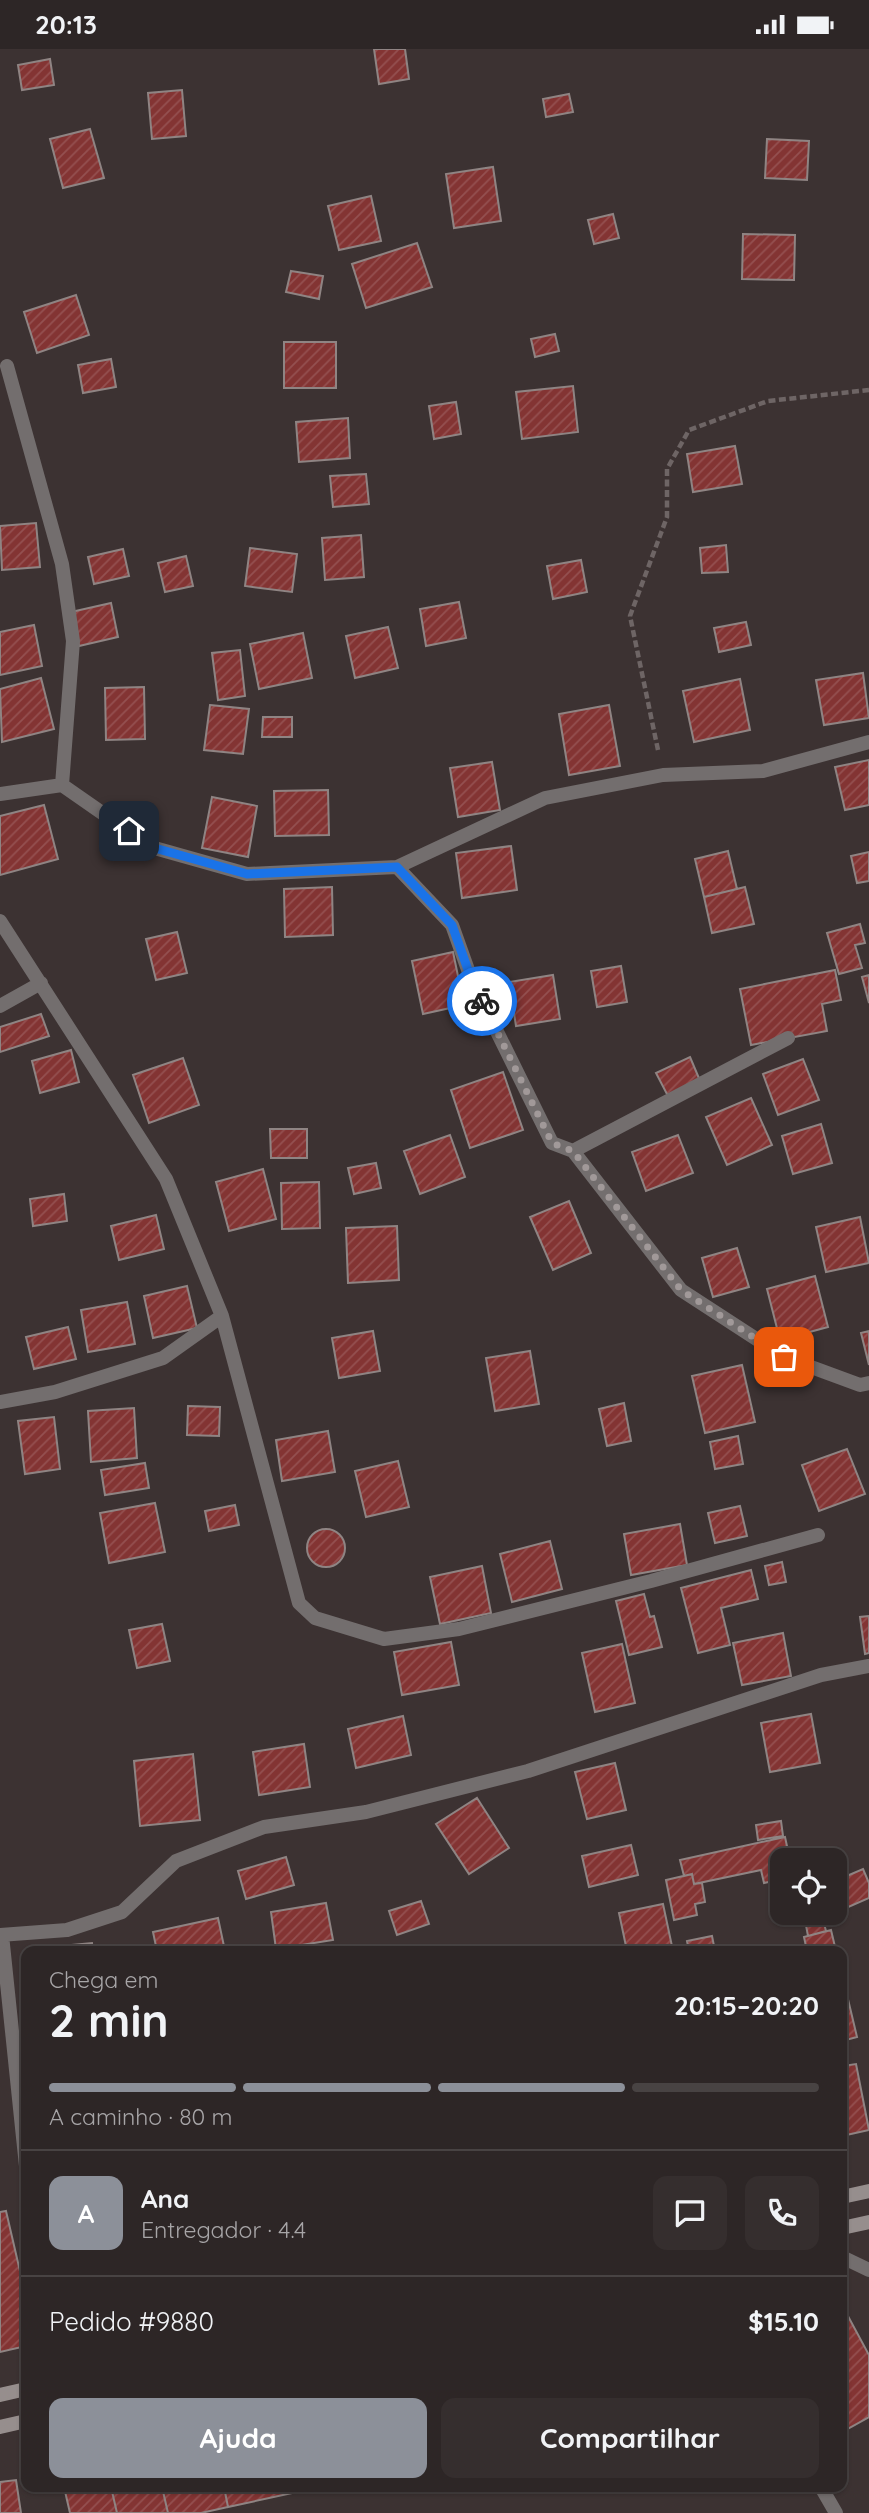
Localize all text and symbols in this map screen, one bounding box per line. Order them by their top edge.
text: 20:13 [35,8,97,41]
pin [99,801,159,861]
icon: home [110,812,148,850]
courier [447,966,517,1036]
icon: bike [463,982,501,1020]
pin [754,1327,814,1387]
icon: bag [765,1338,803,1376]
map controls [770,1848,847,1925]
button: locate [770,1848,847,1925]
text: Chega em [49,1965,158,1994]
text: 20:15–20:20 [674,1989,819,2022]
text: 2 min [49,1991,169,2049]
text: A caminho · 80 m [49,2102,233,2131]
button: chat [653,2176,727,2250]
button: phone [745,2176,819,2250]
text: Ana [141,2182,189,2215]
text: A [78,2197,94,2230]
text: Entregador · 4.4 [141,2215,306,2244]
text: Pedido #9880 [49,2305,214,2338]
text: $15.10 [748,2305,819,2338]
button: Ajuda [49,2398,427,2478]
button: Compartilhar [441,2398,819,2478]

